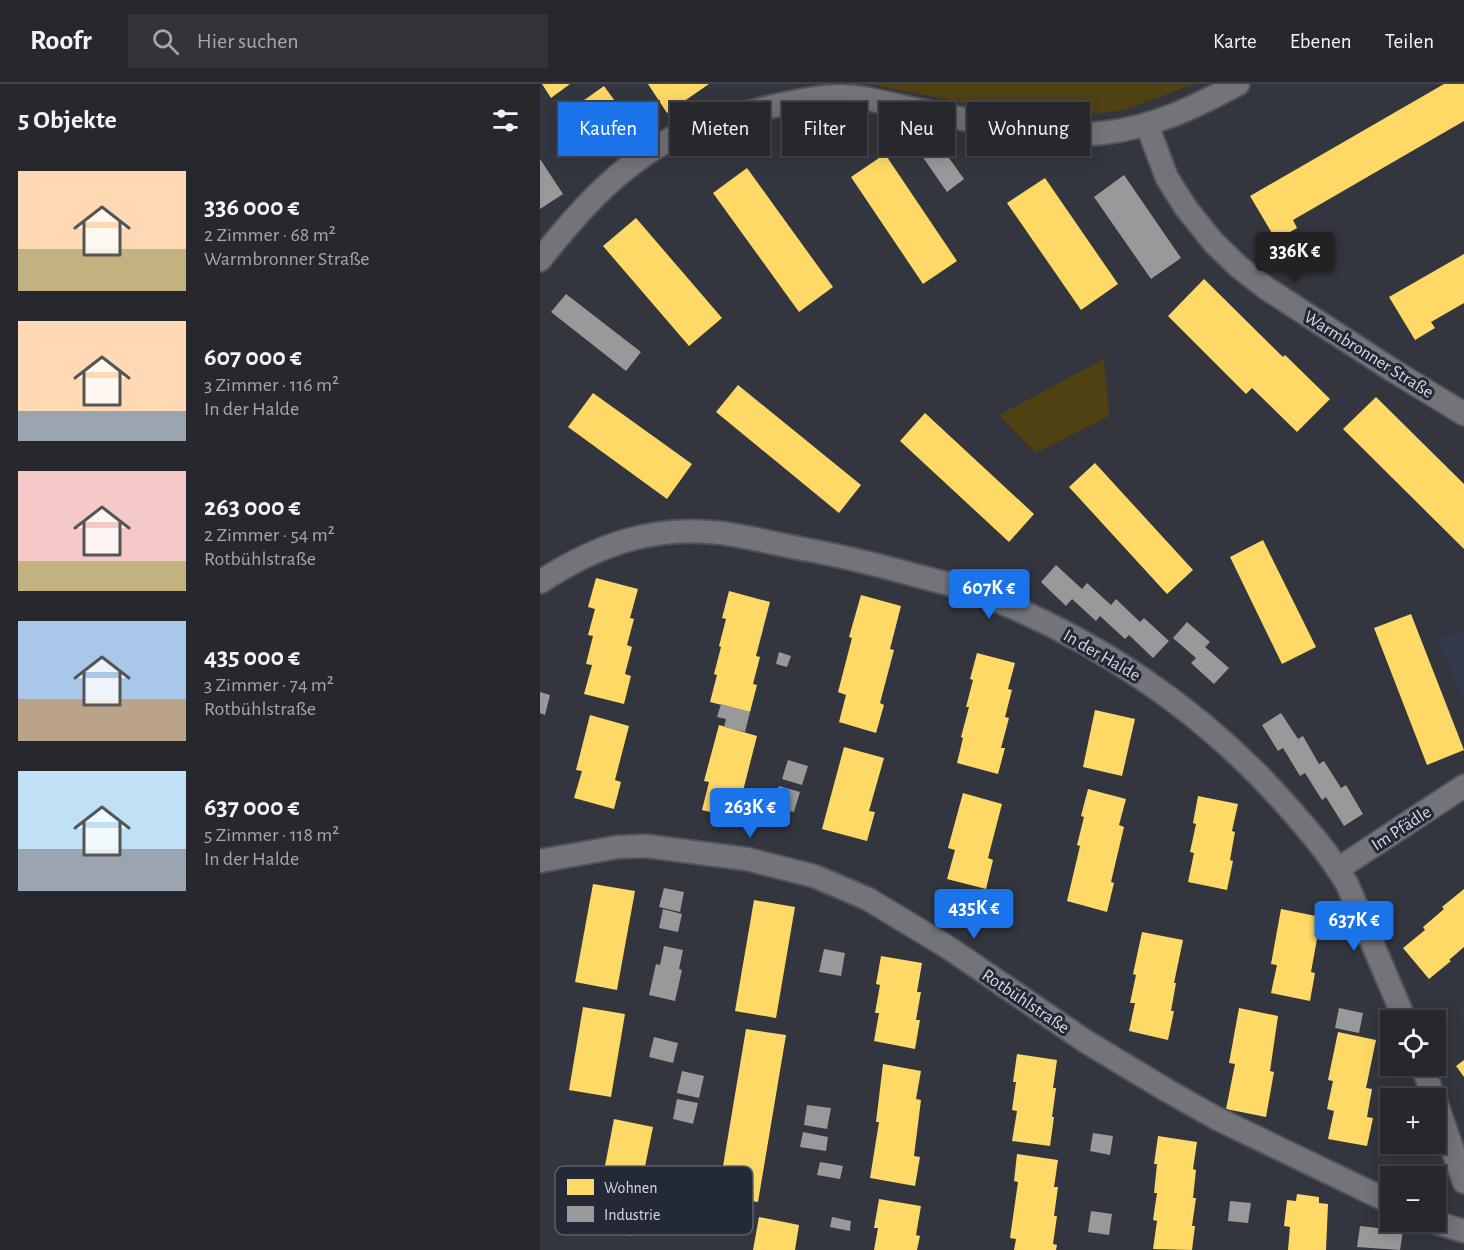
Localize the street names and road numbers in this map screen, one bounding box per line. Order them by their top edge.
street label: Warmbronner Straße [1301,308,1436,402]
street label: In der Halde [1060,627,1143,685]
street label: Im Pfädle [1369,803,1435,855]
street label: Rotbühlstraße [979,966,1072,1037]

